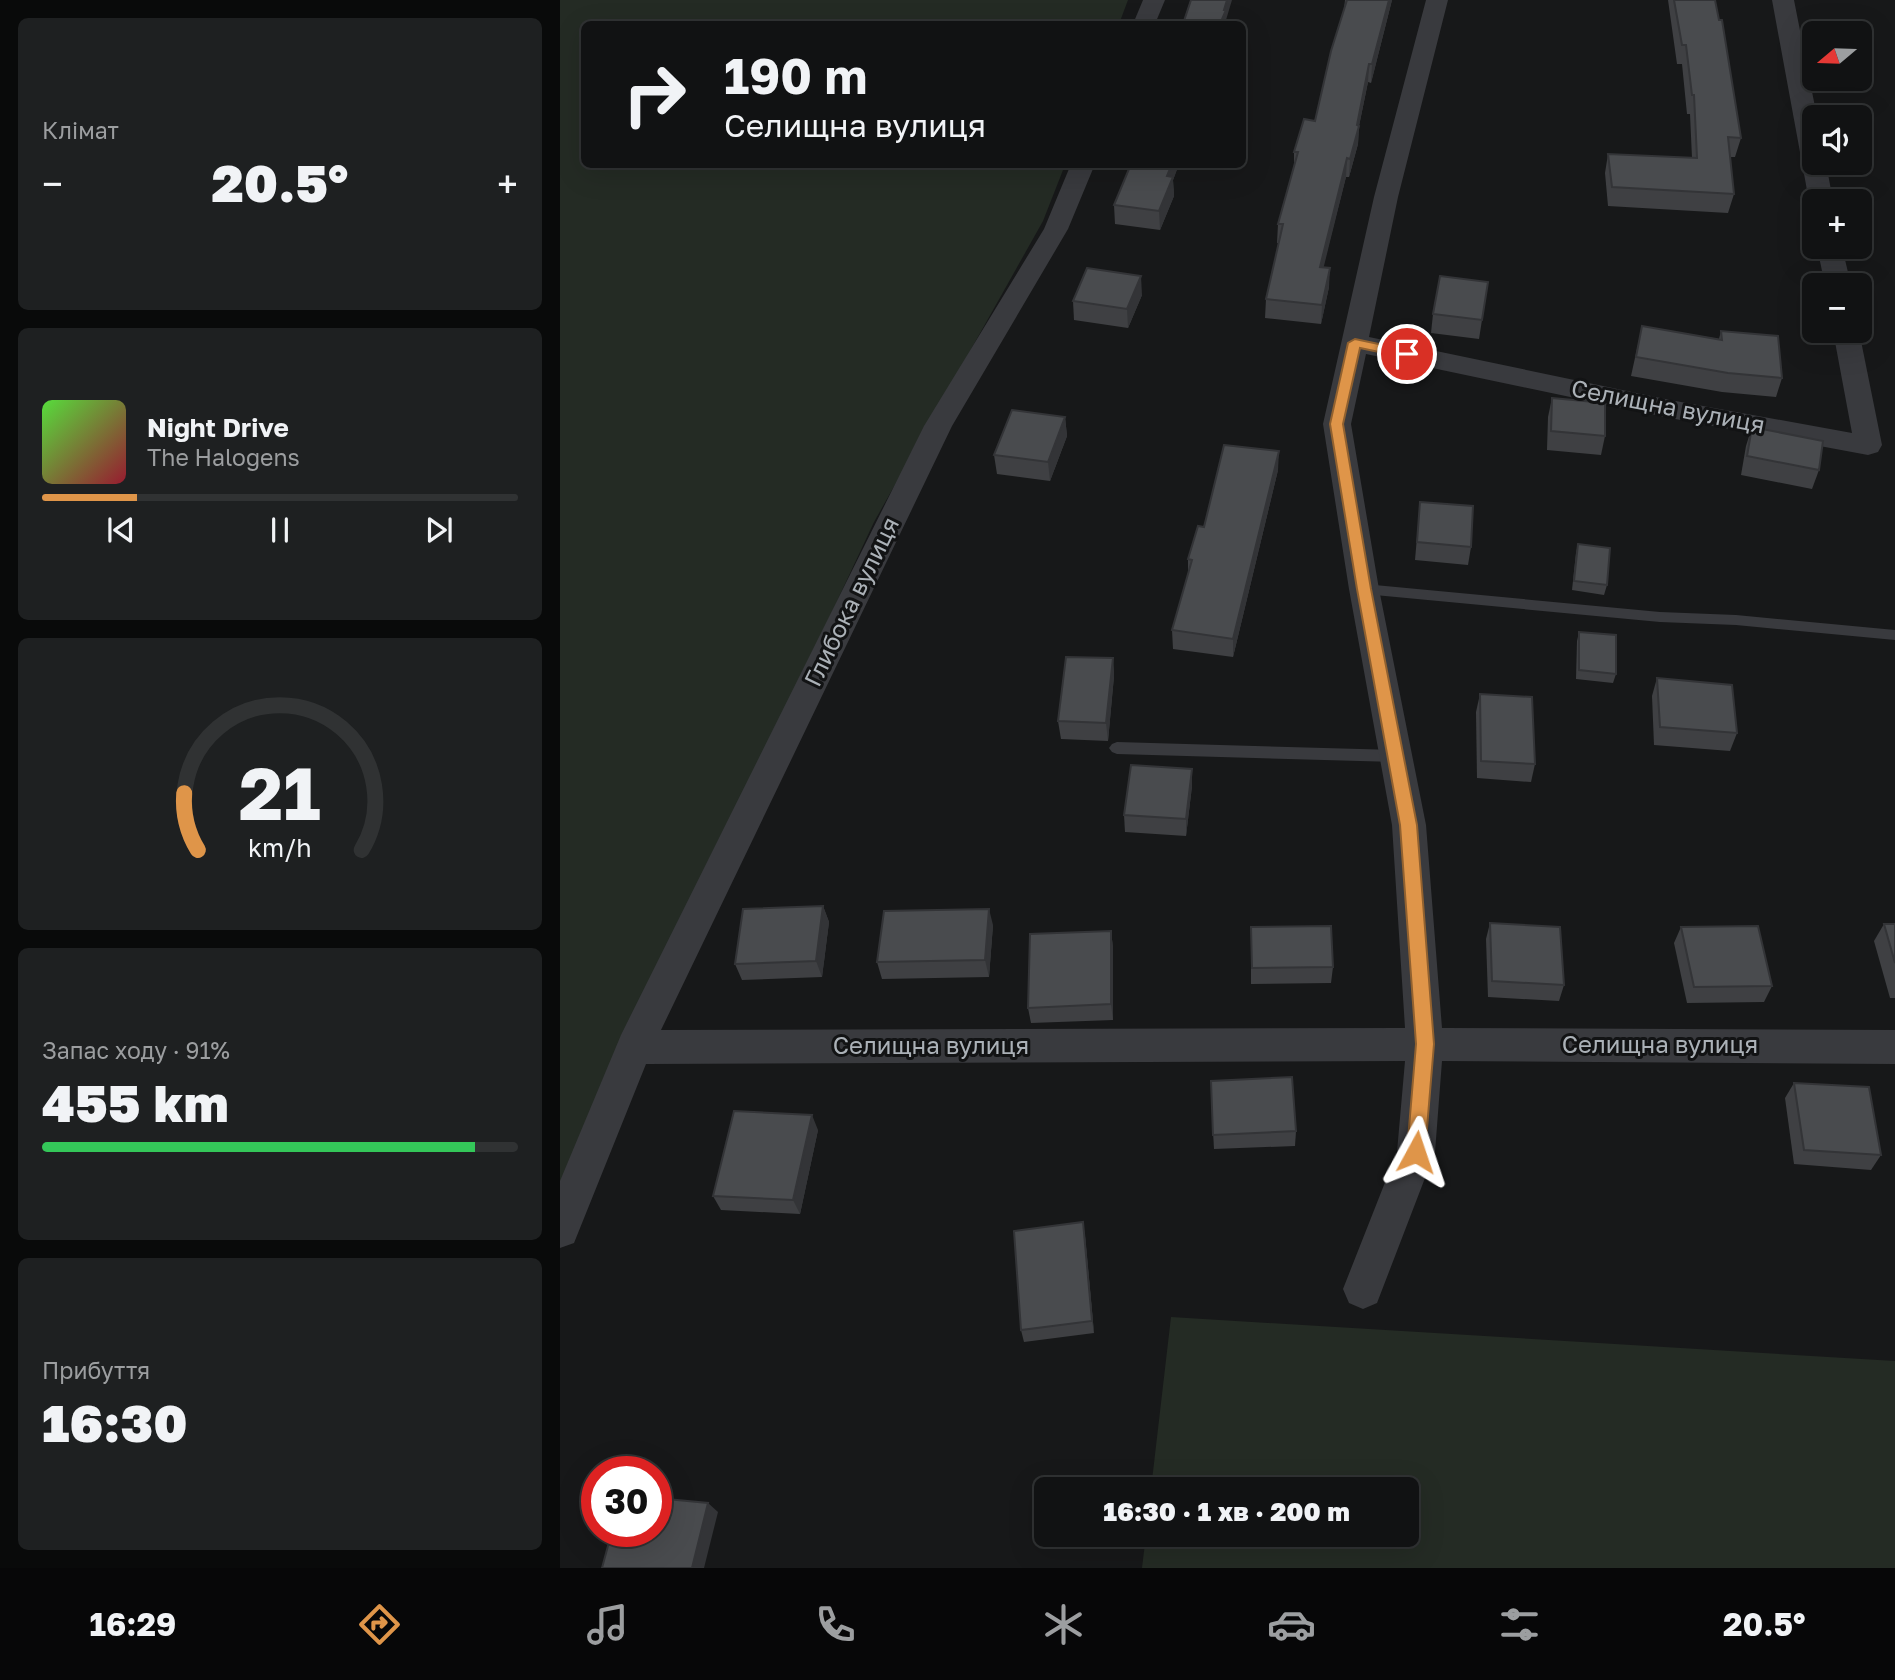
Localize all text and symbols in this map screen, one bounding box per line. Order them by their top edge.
north arrow [1802,21,1872,91]
map controls [1802,21,1872,343]
text: 190 m [724,46,867,105]
icon: right [609,49,700,140]
button: sound [1802,105,1872,175]
text: Селищна вулиця [724,106,986,144]
text: Клімат [42,116,119,144]
text: 20.5° [212,151,348,213]
text: − [42,161,63,206]
text: + [497,161,518,206]
button: + [1802,189,1872,259]
button: − [1802,273,1872,343]
pin [1377,324,1437,384]
icon: arrive [1388,335,1426,373]
street label: Селищна вулиця [1569,373,1768,439]
text: Night Drive [147,412,289,443]
text: The Halogens [147,443,300,471]
icon: previous [102,511,140,549]
icon: pause [261,511,299,549]
icon: next [420,511,458,549]
street label: Глибока вулиця [797,512,904,691]
text: 21 [239,749,321,836]
text: km/h [248,832,312,863]
street label: Селищна вулиця [1562,1029,1758,1058]
street label: Селищна вулиця [833,1030,1029,1059]
text: Запас ходу · 91% [42,1036,230,1064]
text: 455 km [42,1071,229,1133]
position arrow [1379,1115,1453,1189]
text: Прибуття [42,1356,150,1384]
text: 16:30 [42,1391,188,1453]
speed limit sign: 30 [581,1456,672,1547]
text: 16:30 · 1 хв · 200 m [1103,1496,1350,1527]
icon: directions [355,1600,404,1649]
icon: music [583,1600,632,1649]
icon: phone [811,1600,860,1649]
icon: climate [1039,1600,1088,1649]
icon: car [1267,1600,1316,1649]
icon: filters [1495,1600,1544,1649]
text: 16:29 [89,1605,176,1643]
text: 20.5° [1723,1605,1805,1643]

